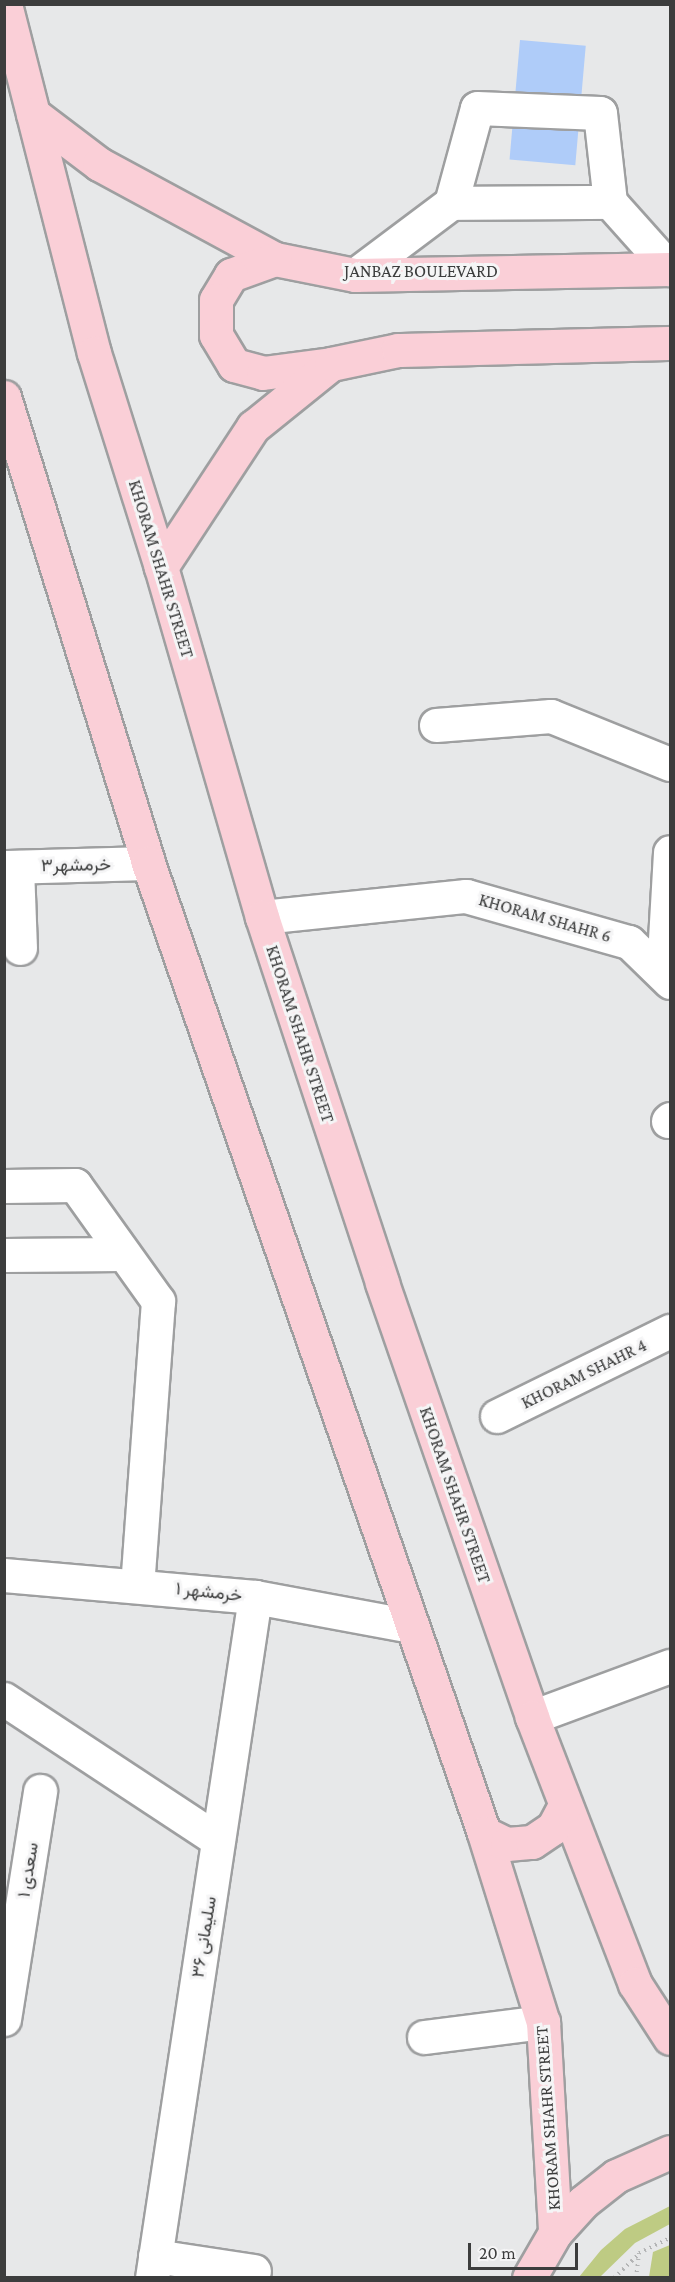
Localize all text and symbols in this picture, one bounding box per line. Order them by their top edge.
street label: JANBAZ BOULEVARD [344,260,498,282]
street label: KHORAM SHAHR STREET [124,477,198,661]
street label: خرمشهر۳ [41,854,111,876]
street label: KHORAM SHAHR 6 [476,889,614,947]
street label: KHORAM SHAHR STREET [261,943,339,1125]
street label: KHORAM SHAHR 4 [518,1334,650,1414]
street label: KHORAM SHAHR STREET [415,1404,495,1586]
street label: خرمشهر ۱ [175,1578,243,1606]
street label: سعدی ۱ [13,1841,43,1899]
street label: سلیمانی ۳۶ [187,1895,221,1979]
street label: KHORAM SHAHR STREET [531,2025,565,2211]
scale bar [471,2231,580,2269]
text: 20 m [479,2243,516,2263]

